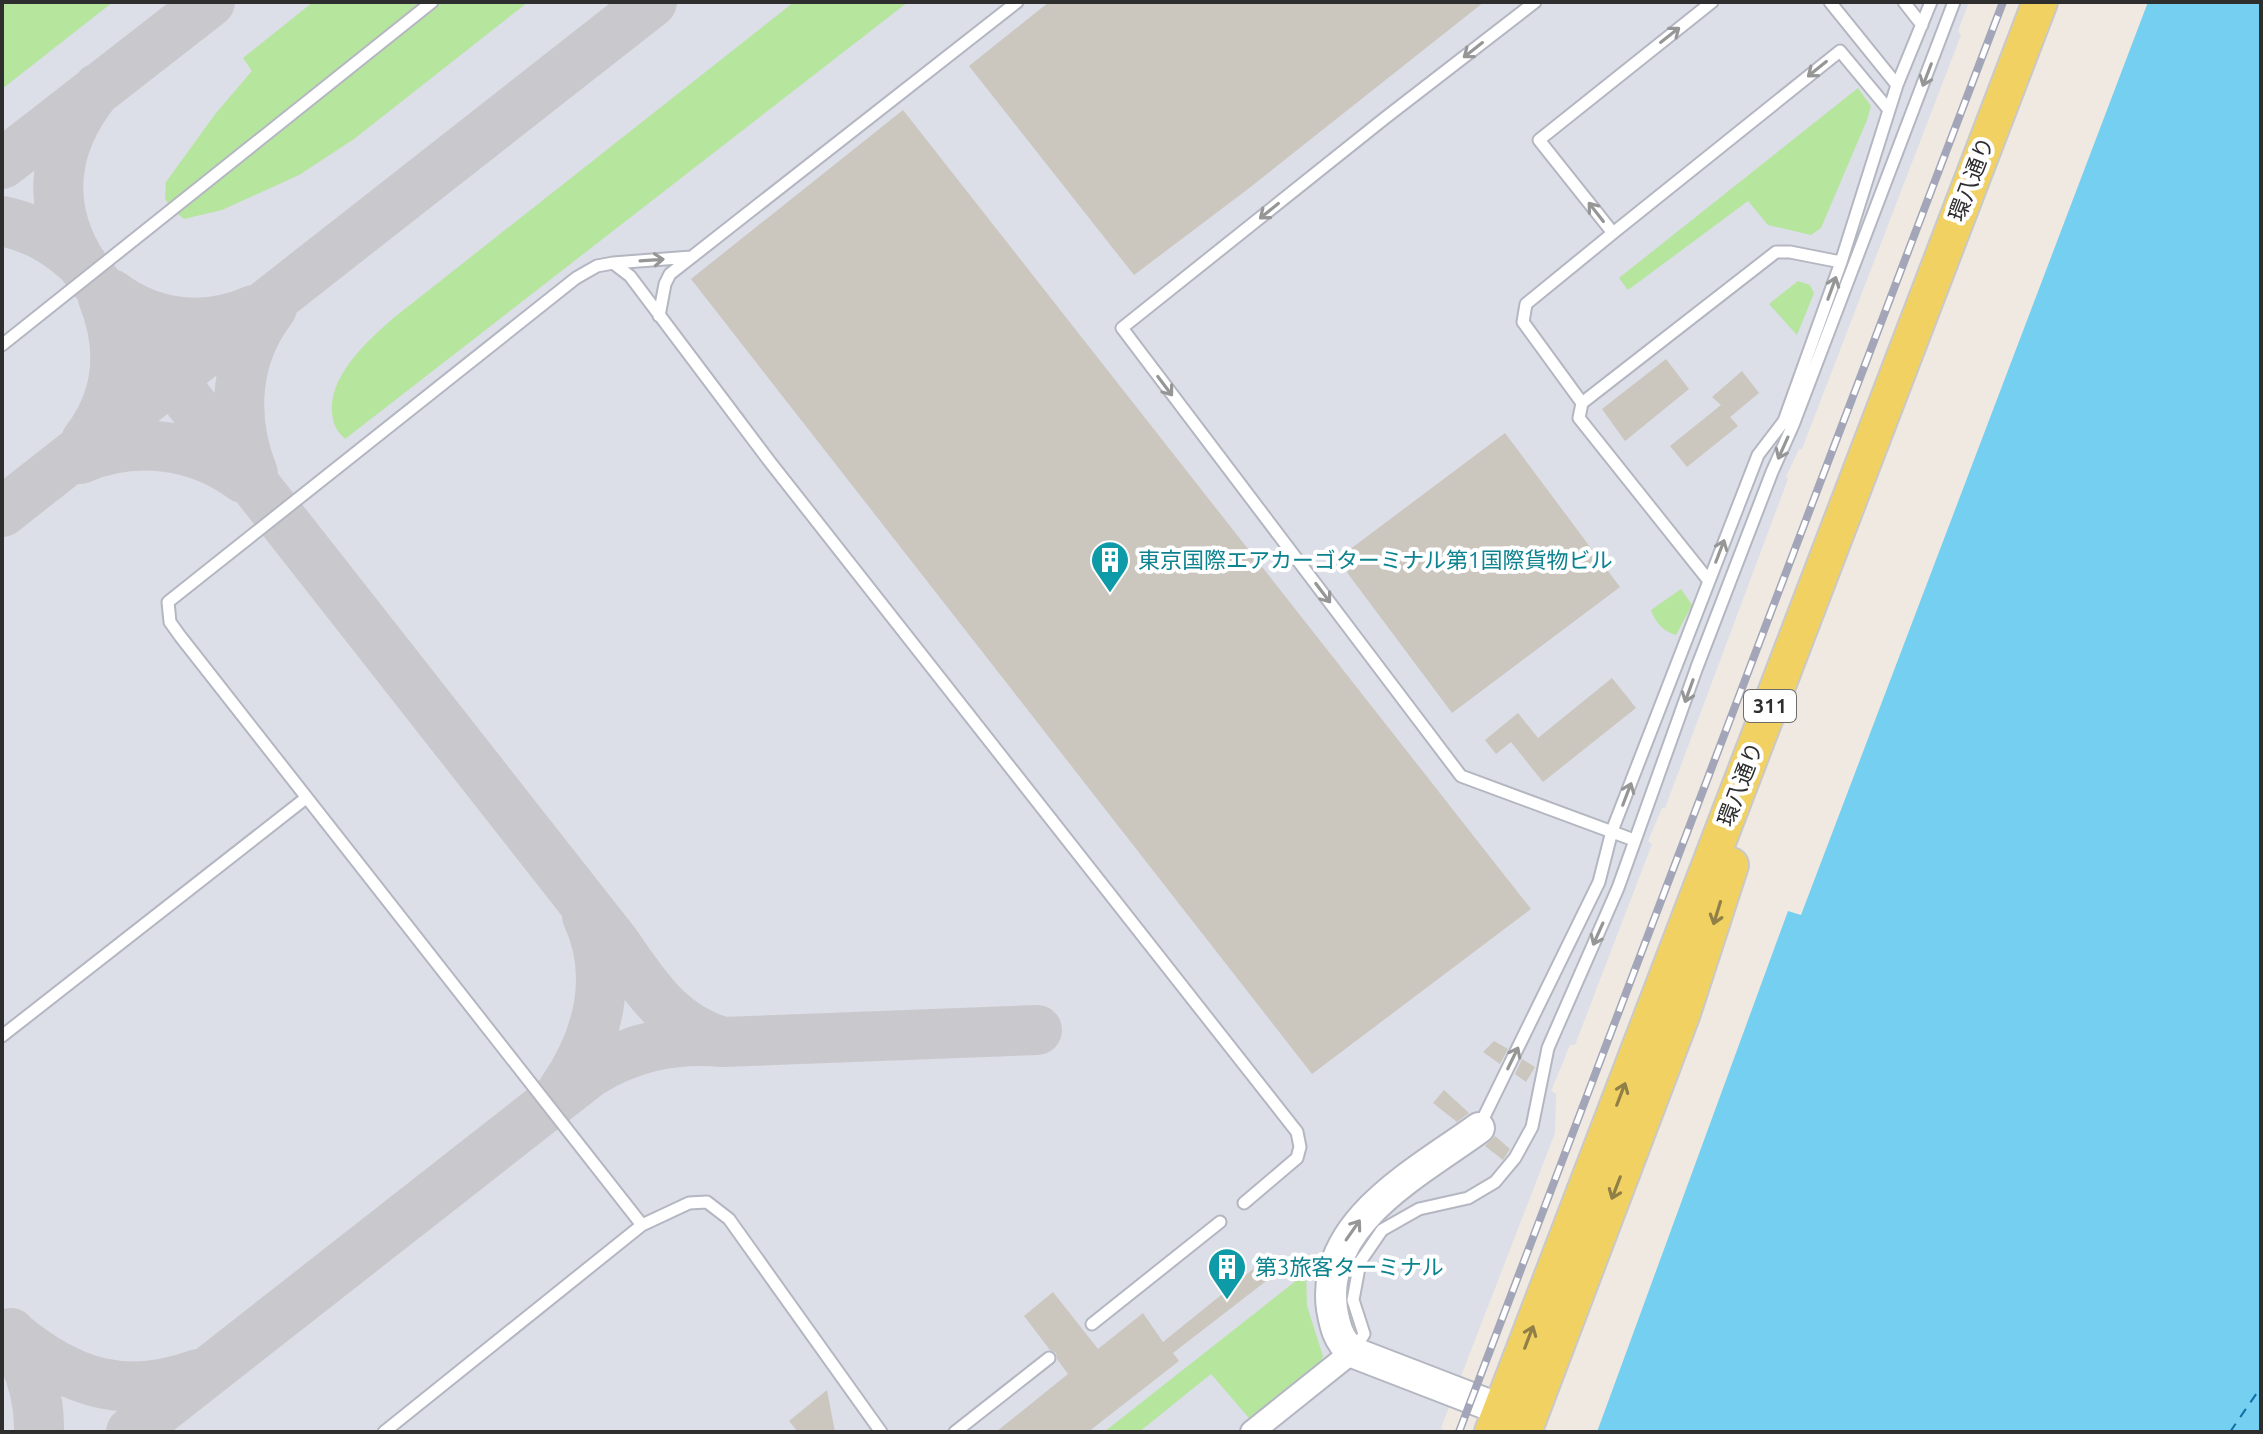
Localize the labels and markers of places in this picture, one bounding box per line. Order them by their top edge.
building icon: 東京国際エアカーゴターミナル第1国際貨物ビル [1089,539,1131,594]
place label: 東京国際エアカーゴターミナル第1国際貨物ビル [1138,547,1612,572]
building icon: 第3旅客ターミナル [1206,1246,1248,1301]
place label: 第3旅客ターミナル [1255,1254,1443,1279]

